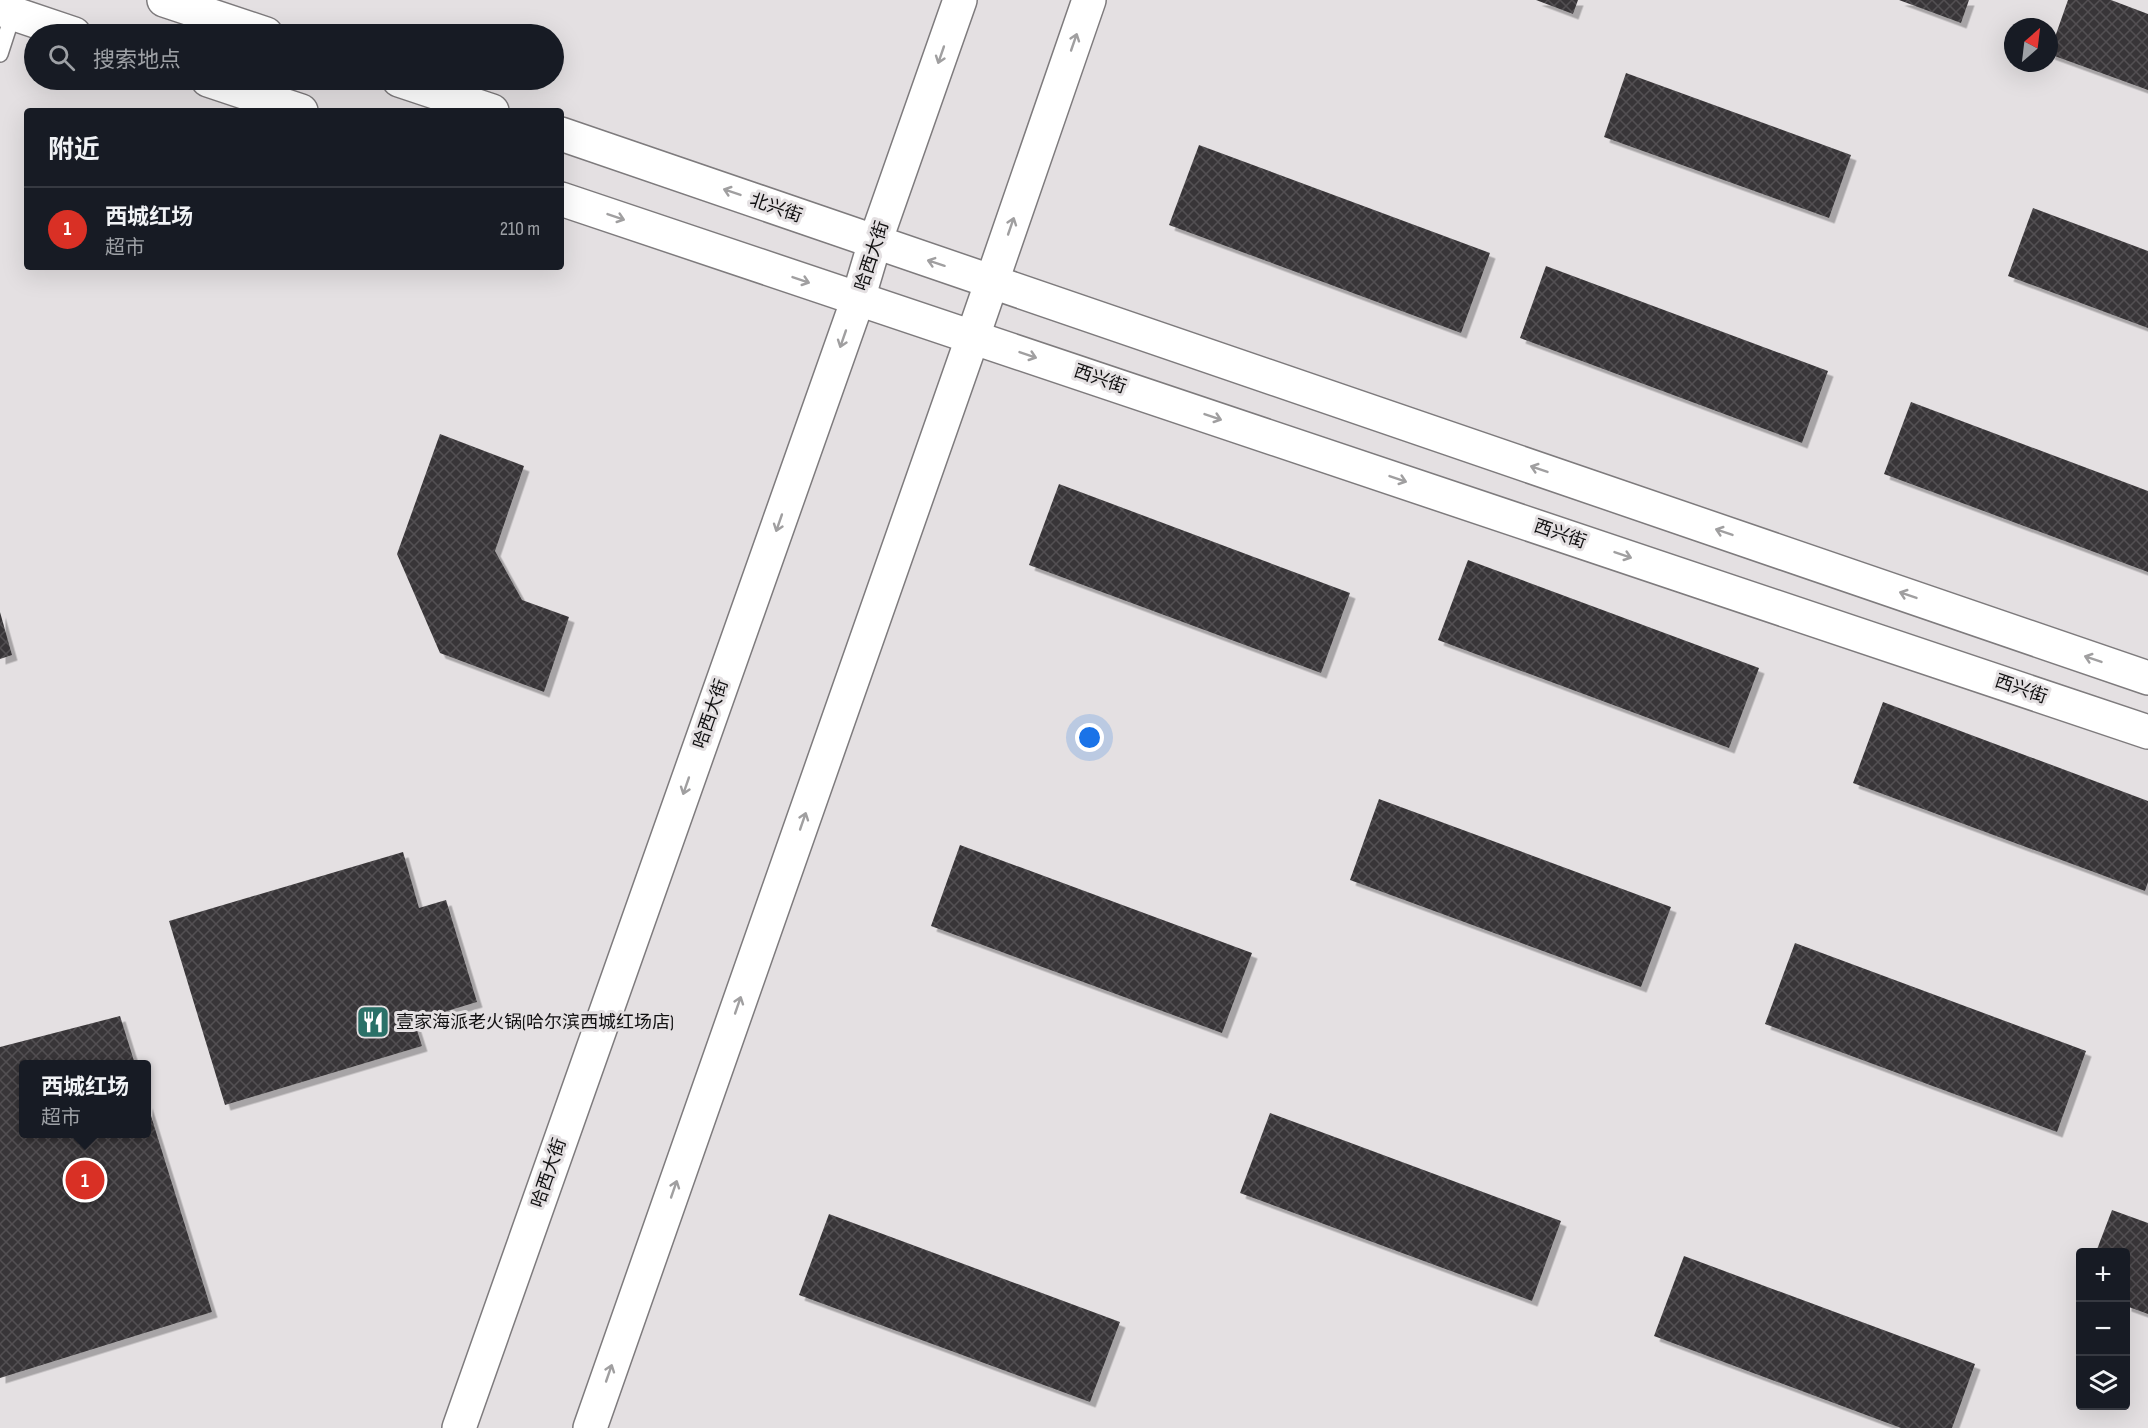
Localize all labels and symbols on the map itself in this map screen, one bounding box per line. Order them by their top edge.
north arrow [2004,18,2058,72]
one-way arrow [1070,33,1081,51]
one-way arrow [934,45,945,64]
one-way arrow [723,186,742,197]
street label: 北兴街 [747,189,805,227]
one-way arrow [606,213,625,224]
one-way arrow [1006,217,1017,236]
street label: 哈西大街 [851,219,893,293]
one-way arrow [927,256,946,267]
one-way arrow [791,275,810,286]
one-way arrow [837,329,848,348]
one-way arrow [1018,350,1037,361]
street label: 西兴街 [1071,360,1129,398]
one-way arrow [1203,412,1222,423]
one-way arrow [1530,463,1549,474]
one-way arrow [1388,474,1407,485]
one-way arrow [772,513,783,532]
street label: 西兴街 [1531,515,1589,553]
one-way arrow [1715,526,1734,537]
one-way arrow [1613,550,1632,561]
one-way arrow [1899,589,1918,600]
one-way arrow [2084,652,2103,663]
street label: 西兴街 [1992,670,2050,708]
street label: 哈西大街 [689,677,733,751]
your location [1075,723,1104,752]
one-way arrow [679,776,690,795]
one-way arrow [798,812,809,831]
one-way arrow [734,996,745,1015]
restaurant icon: 壹家海派老火锅(哈尔滨西城红场店) [355,1004,391,1040]
place label: 壹家海派老火锅(哈尔滨西城红场店) [396,1012,674,1033]
street label: 哈西大街 [527,1136,571,1210]
pin: 1 [66,1158,104,1202]
one-way arrow [669,1180,680,1199]
one-way arrow [604,1364,615,1383]

